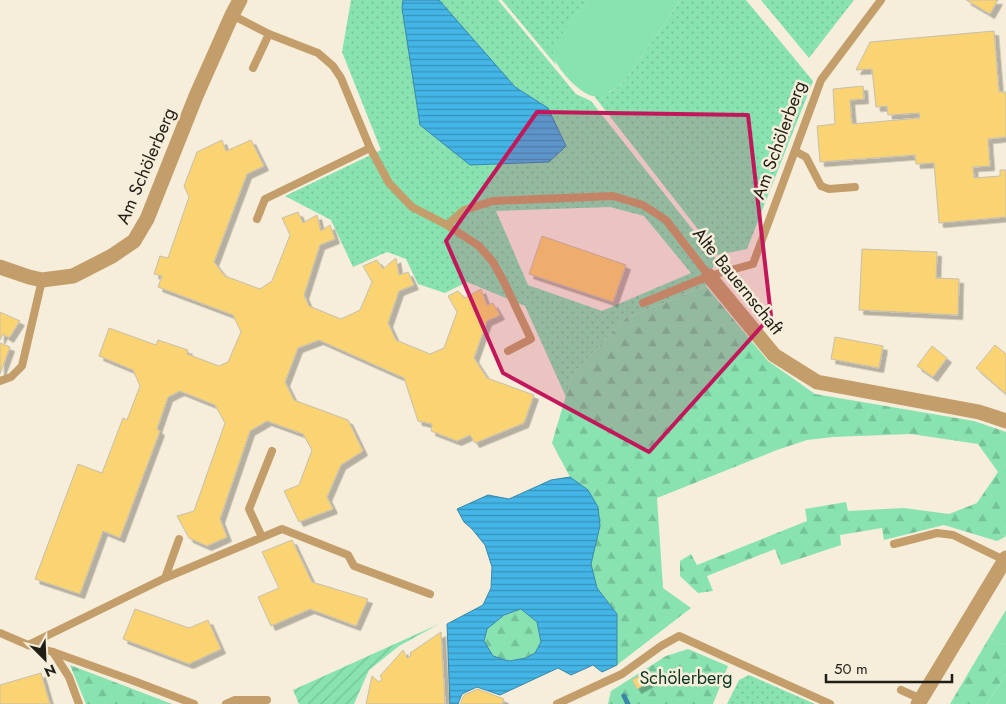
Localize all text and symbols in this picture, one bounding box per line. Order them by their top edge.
street label: Am Schölerberg [746,77,812,203]
street label: Am Schölerberg [110,104,182,228]
street label: Alte Bauernschaft [687,222,790,341]
north arrow [20,634,70,684]
scale bar [826,652,952,684]
text: 50 m [834,658,868,680]
text: N [41,659,59,682]
park label: Schölerberg [639,665,733,691]

